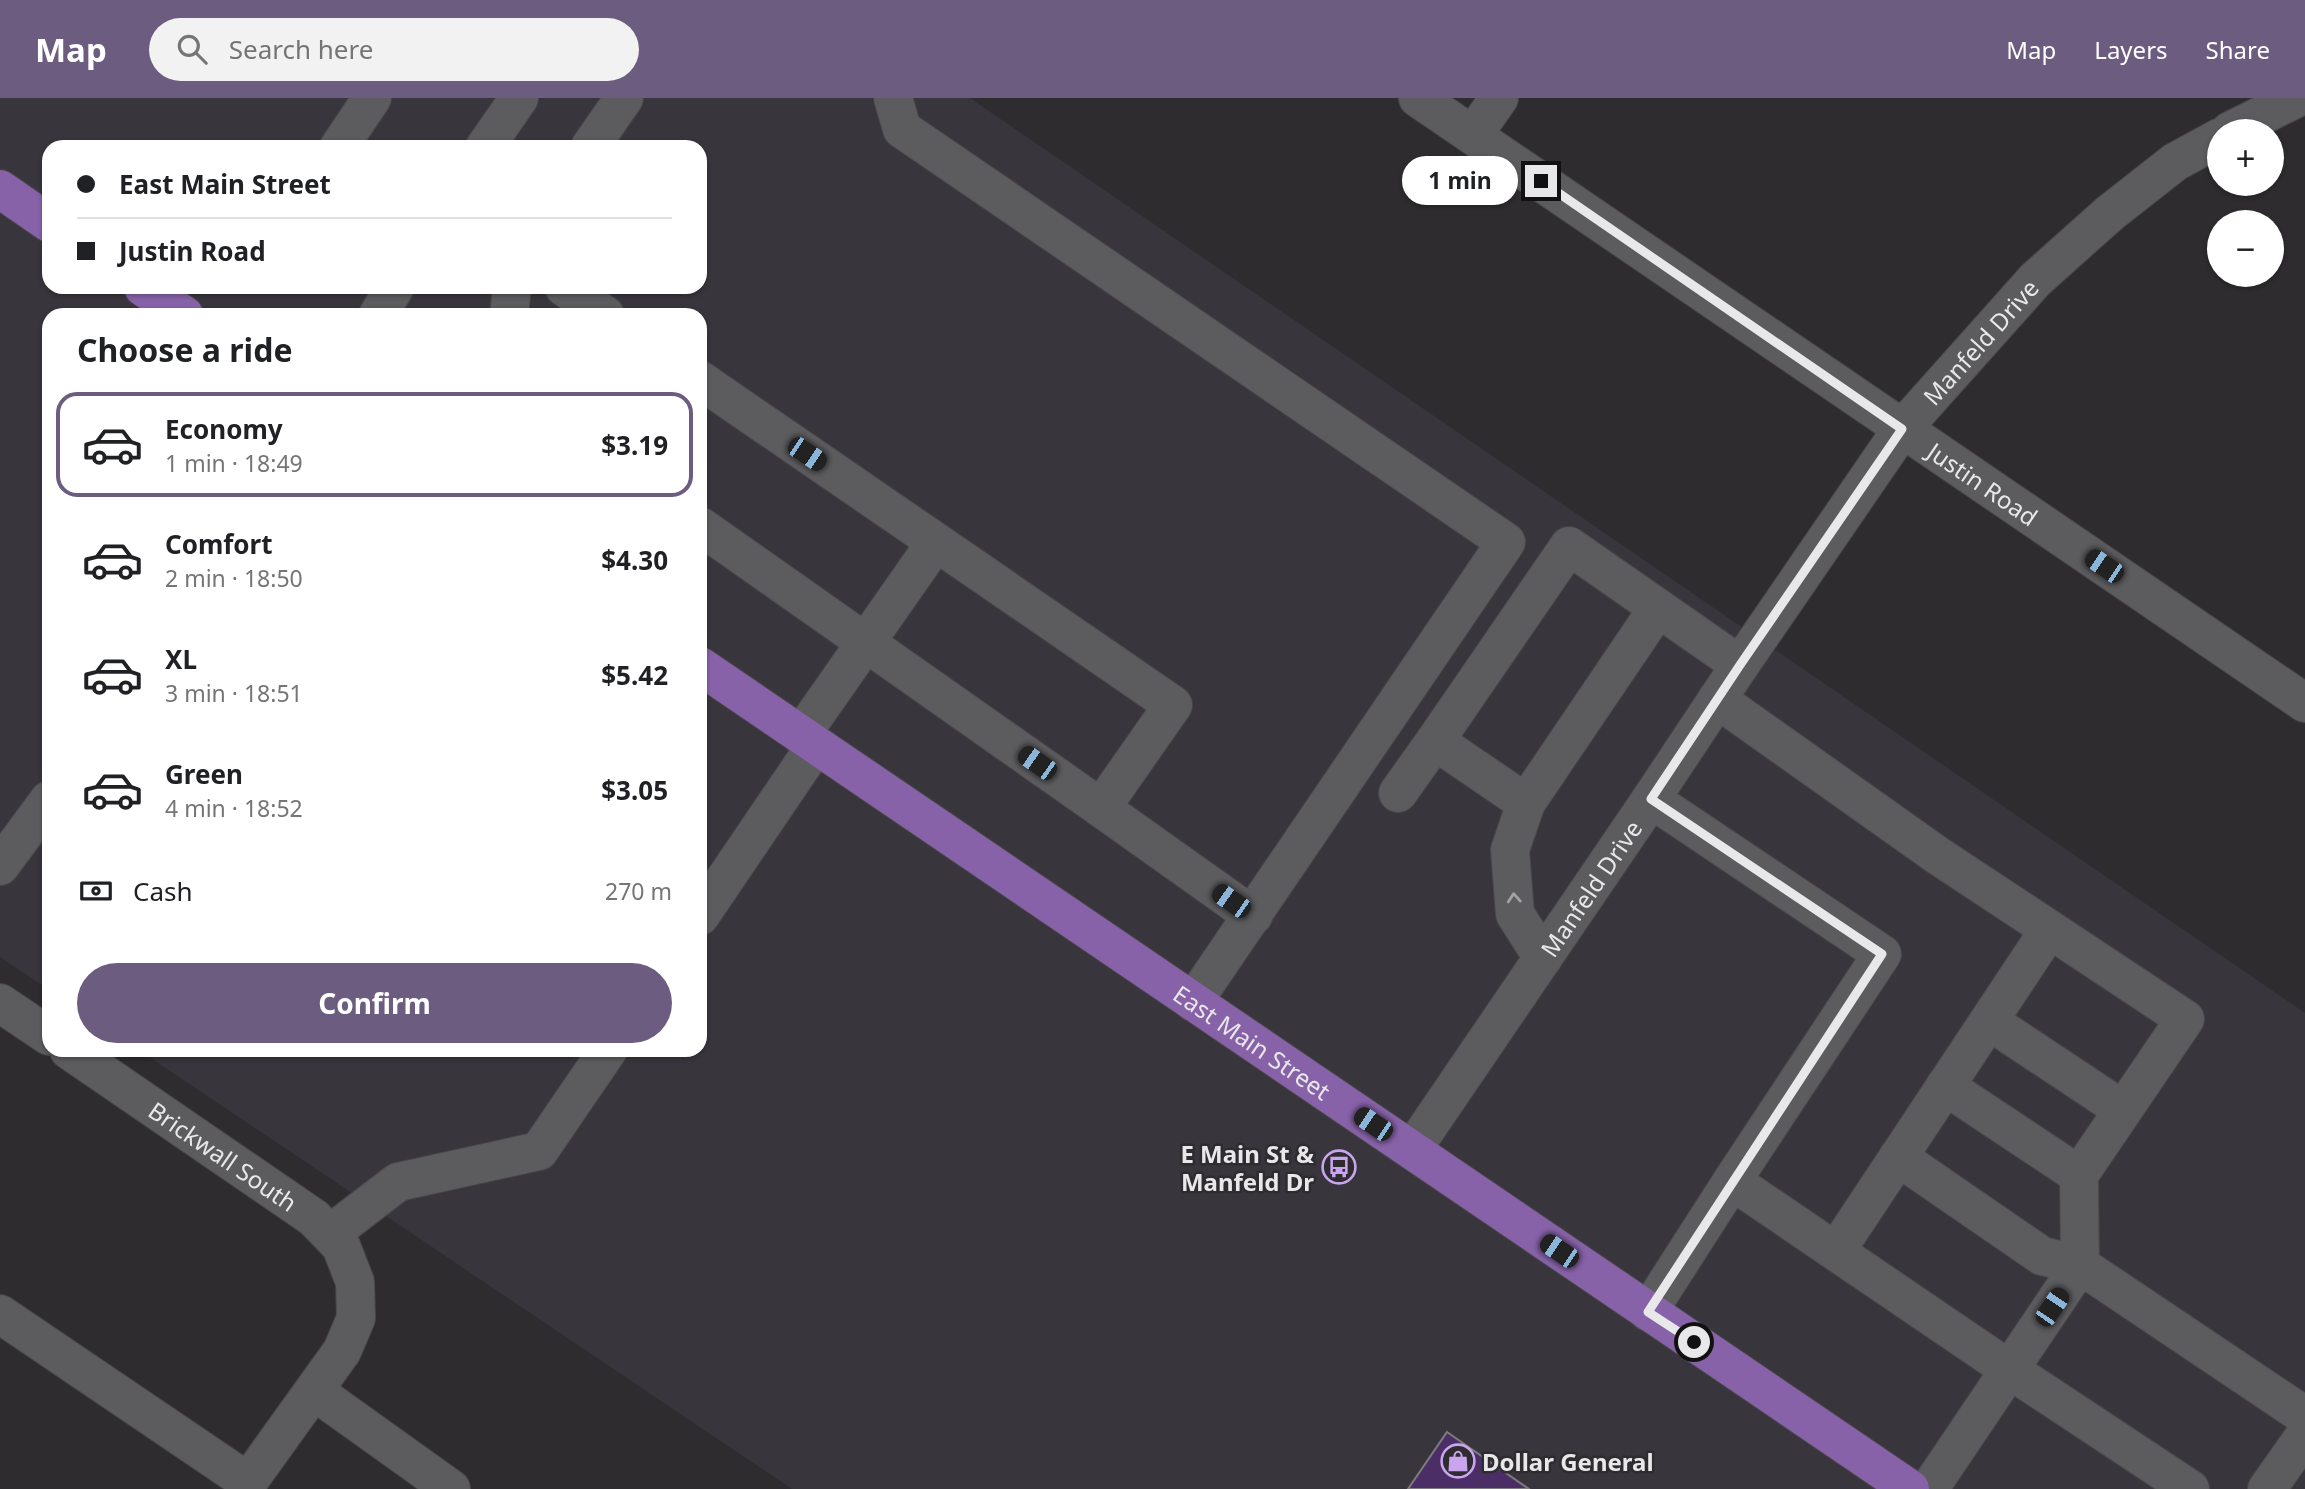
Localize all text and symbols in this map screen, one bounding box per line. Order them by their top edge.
search box [149,18,639,81]
text: Map [35,27,107,72]
icon: search [173,30,211,68]
text: Search here [229,31,373,67]
text: Map [2006,33,2056,66]
text: Layers [2094,33,2168,66]
text: Share [2206,33,2270,66]
map controls [2207,119,2284,287]
button: + [2207,119,2284,196]
callout: 1 min [1401,156,1516,206]
text: 1 min [1428,164,1492,196]
route end [1525,165,1557,197]
text: East Main Street [119,166,331,202]
button: − [2207,210,2284,287]
text: Justin Road [119,233,266,269]
street label: Manfeld Drive [1915,271,2045,412]
text: Choose a ride [77,328,293,371]
text: Economy [165,411,283,447]
icon: car [81,413,144,476]
text: $3.19 [601,427,668,463]
street label: Justin Road [1920,433,2045,533]
car [784,434,831,474]
text: 1 min · 18:49 [165,447,303,479]
text: Comfort [165,526,273,562]
icon: car [81,528,144,591]
text: $4.30 [601,542,668,578]
car [2081,546,2128,586]
text: 2 min · 18:50 [165,562,303,594]
text: XL [165,641,197,677]
icon: car [81,643,144,706]
text: $5.42 [601,657,668,693]
text: 3 min · 18:51 [165,677,303,709]
car [1014,742,1061,784]
text: Green [165,756,243,792]
icon: car [81,758,144,821]
text: $3.05 [601,772,668,808]
text: 4 min · 18:52 [165,792,303,824]
street label: Manfeld Drive [1532,813,1649,963]
icon: cash [77,872,115,910]
text: Cash [133,873,193,909]
text: 270 m [605,875,672,907]
car [1208,880,1255,922]
one-way arrow [1507,892,1522,903]
button: Confirm [77,963,672,1043]
street label: East Main Street [1167,977,1337,1107]
street label: Brickwall South [142,1093,304,1218]
car [1350,1104,1397,1144]
place label: E Main St & Manfeld Dr [1180,1137,1314,1198]
bus stop icon: E Main St & Manfeld Dr [1320,1148,1358,1186]
car [1536,1231,1583,1271]
car [2032,1284,2073,1330]
route start [1678,1326,1710,1358]
shop icon: Dollar General [1439,1442,1477,1480]
place label: Dollar General [1482,1445,1654,1478]

